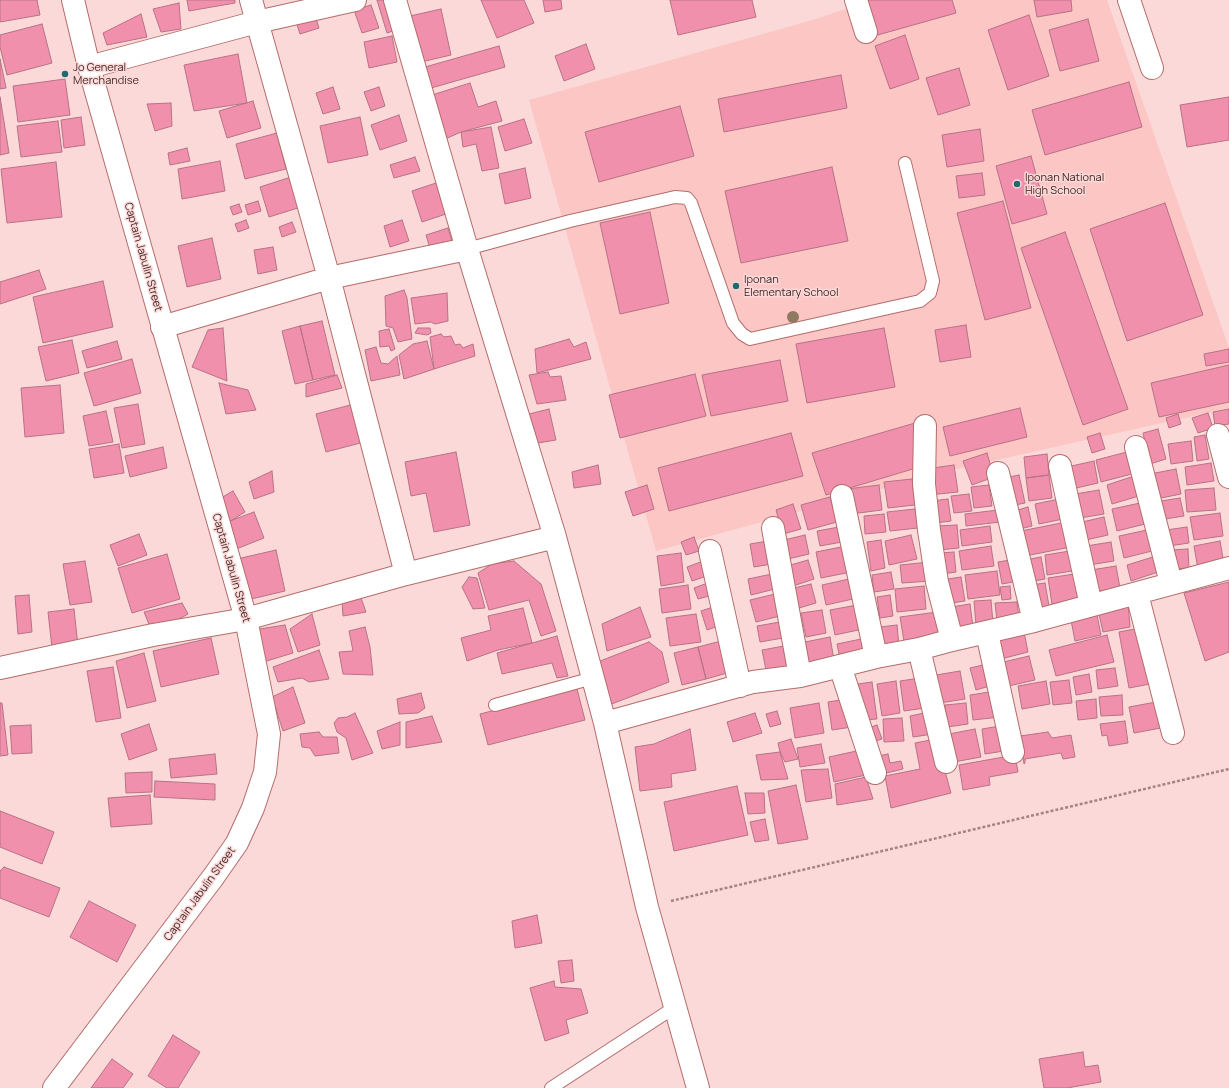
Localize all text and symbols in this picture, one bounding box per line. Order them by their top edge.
place label: Jo General Merchandise [73,61,139,87]
marker: Jo General Merchandise [60,69,70,79]
place label: Iponan National High School [1025,171,1104,197]
marker: Iponan National High School [1012,179,1022,189]
street label: Captain Jabulin Street [121,201,165,313]
place label: Iponan Elementary School [744,273,839,299]
marker: Iponan Elementary School [731,281,741,291]
street label: Captain Jabulin Street [209,512,253,624]
street label: Captain Jabulin Street [162,845,238,943]

